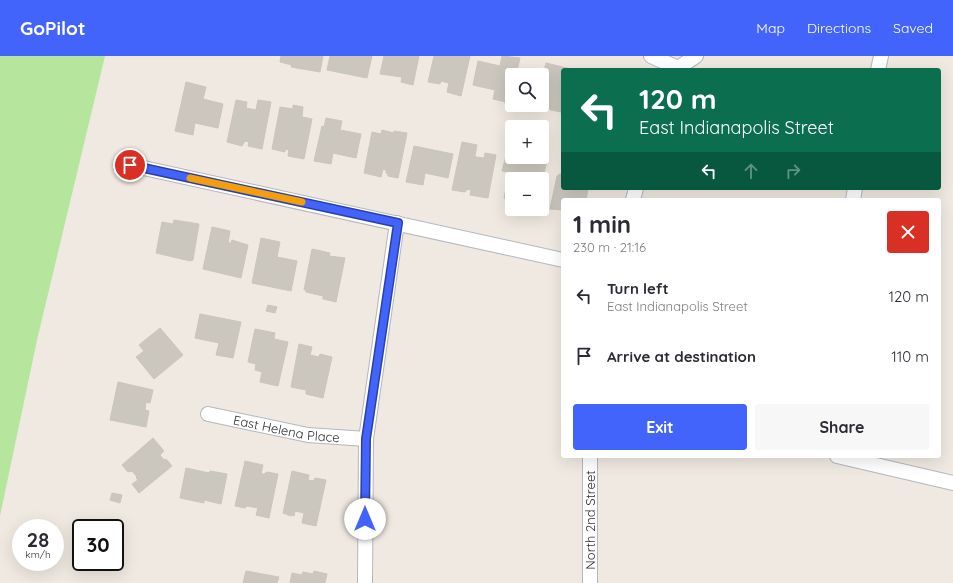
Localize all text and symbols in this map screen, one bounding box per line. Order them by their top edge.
text: GoPilot [20,16,86,40]
text: Map [756,19,785,37]
text: Directions [807,19,871,37]
text: Saved [893,19,933,37]
map controls [505,68,549,216]
button: search [505,68,549,112]
text: 120 m [639,81,717,116]
icon: left [573,84,625,136]
text: East Indianapolis Street [639,116,834,139]
button: + [505,120,549,164]
pin [113,148,147,182]
icon: arrive [119,154,141,176]
icon: left [698,160,720,182]
icon: ahead [740,160,762,182]
icon: right [782,160,804,182]
button: − [505,172,549,216]
text: 1 min [573,209,631,239]
button: close [887,211,929,253]
text: 230 m · 21:16 [573,239,646,255]
text: Turn left [607,279,669,298]
icon: left [573,285,595,307]
text: 120 m [888,287,929,306]
text: East Indianapolis Street [607,298,748,314]
icon: arrive [573,345,595,367]
text: Arrive at destination [607,347,756,366]
text: 110 m [891,347,929,366]
button: Exit [573,404,747,450]
button: Share [755,404,929,450]
street label: East Helena Place [232,412,340,445]
street label: North 2nd Street [582,470,598,570]
position arrow [344,498,386,540]
speed limit sign: 30 [72,519,124,571]
text: 28 [27,527,49,552]
text: km/h [25,548,51,561]

